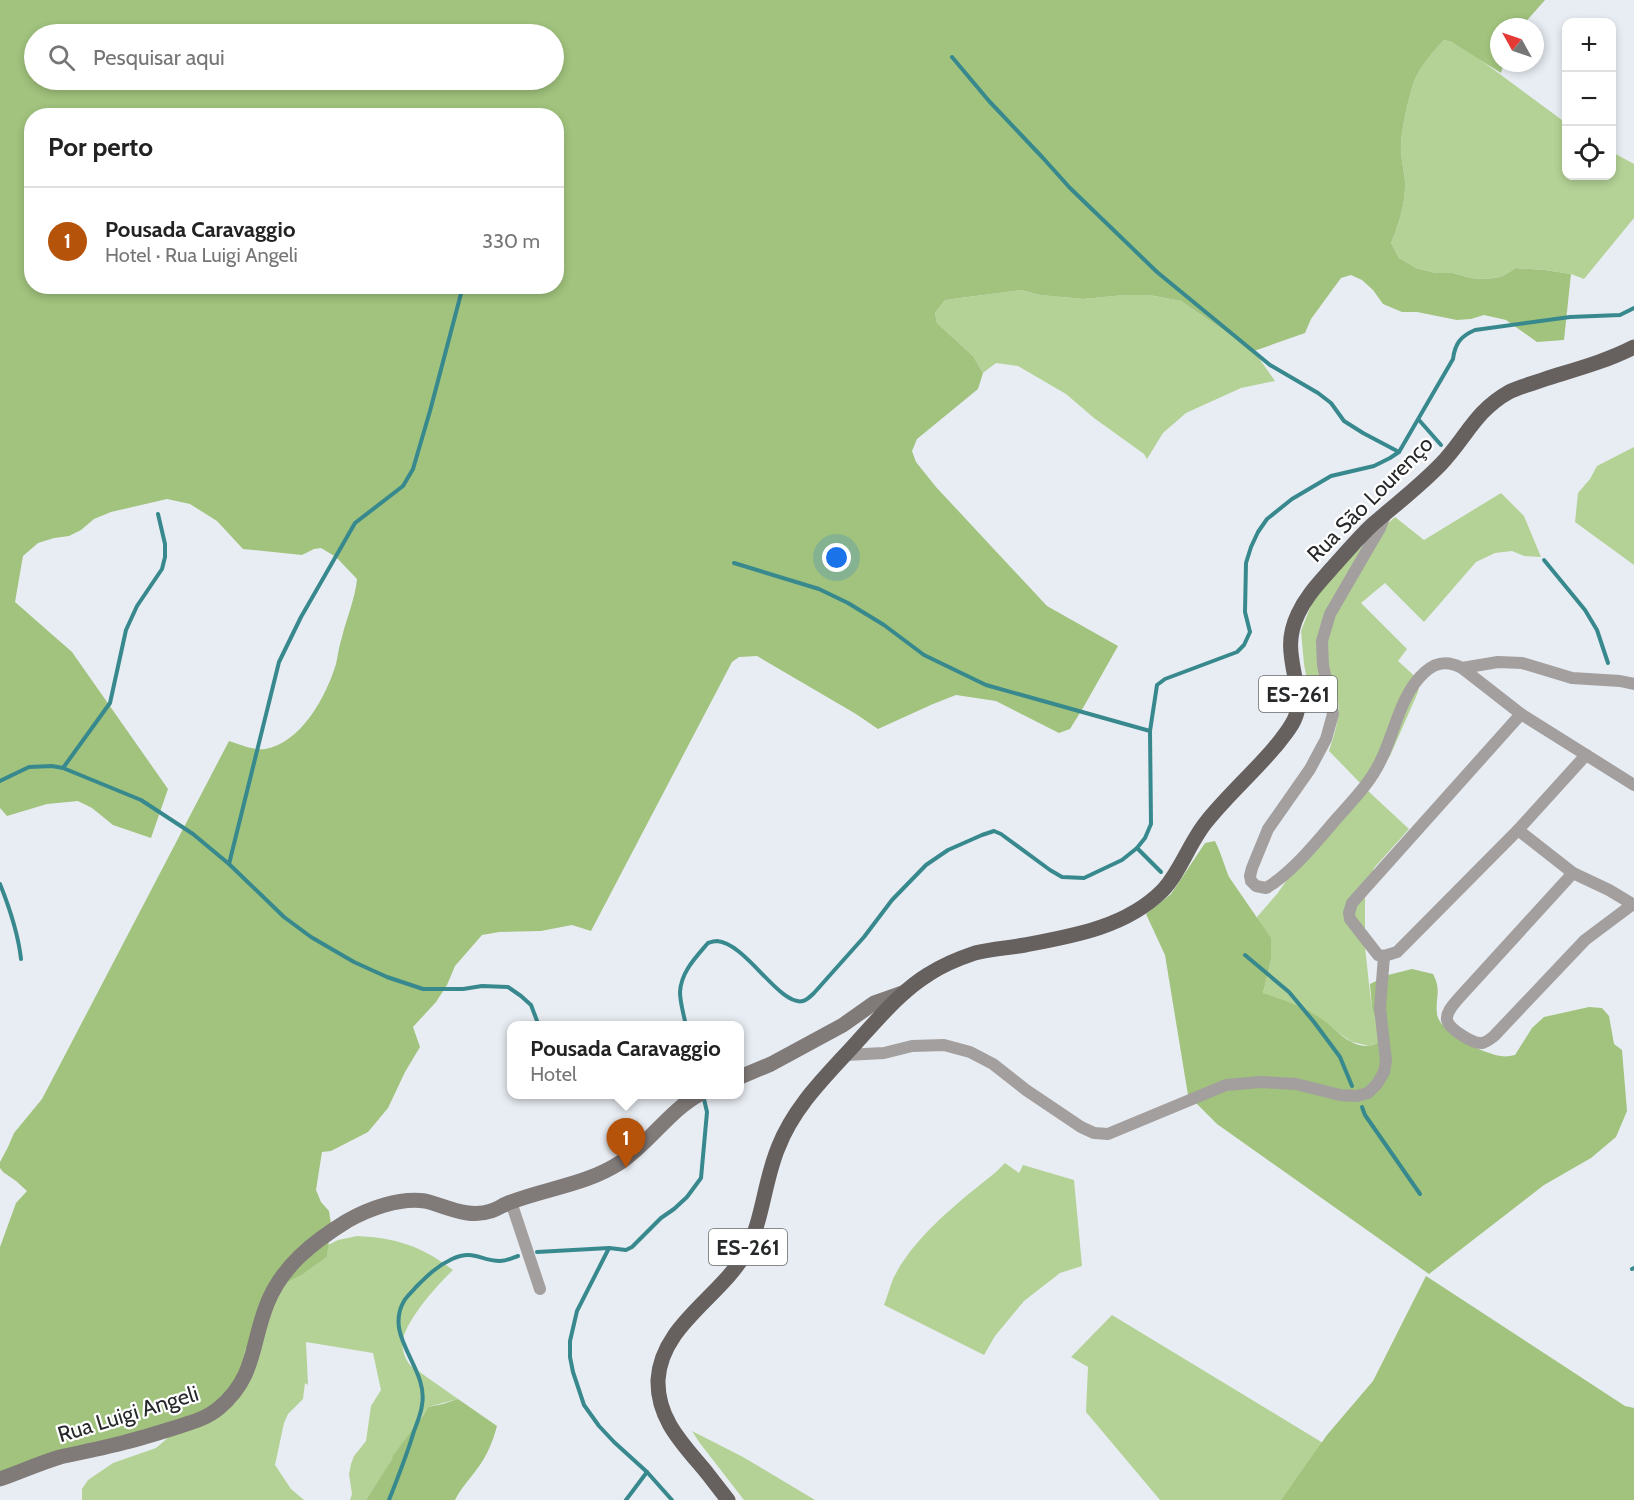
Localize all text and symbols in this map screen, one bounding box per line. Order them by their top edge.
north arrow [1490,18,1544,72]
map controls [1562,18,1616,180]
button: + [1562,18,1616,72]
search box [24,24,564,90]
icon: search [45,41,78,74]
text: Pesquisar aqui [93,44,225,71]
button: − [1562,72,1616,126]
button: locate [1562,126,1616,180]
text: Por perto [48,131,153,163]
text: Pousada Caravaggio [105,216,295,243]
text: 1 [64,229,71,253]
text: 330 m [482,229,540,253]
text: Hotel · Rua Luigi Angeli [105,243,298,267]
street label: Rua São Lourenço [1301,430,1439,568]
your location [822,543,851,572]
road number: ES-261 [1259,676,1337,712]
popup [507,1021,744,1099]
text: Pousada Caravaggio [530,1035,721,1062]
text: Hotel [530,1062,577,1086]
pin: 1 [606,1118,646,1168]
road number: ES-261 [709,1229,787,1265]
street label: Rua Luigi Angeli [54,1380,202,1448]

